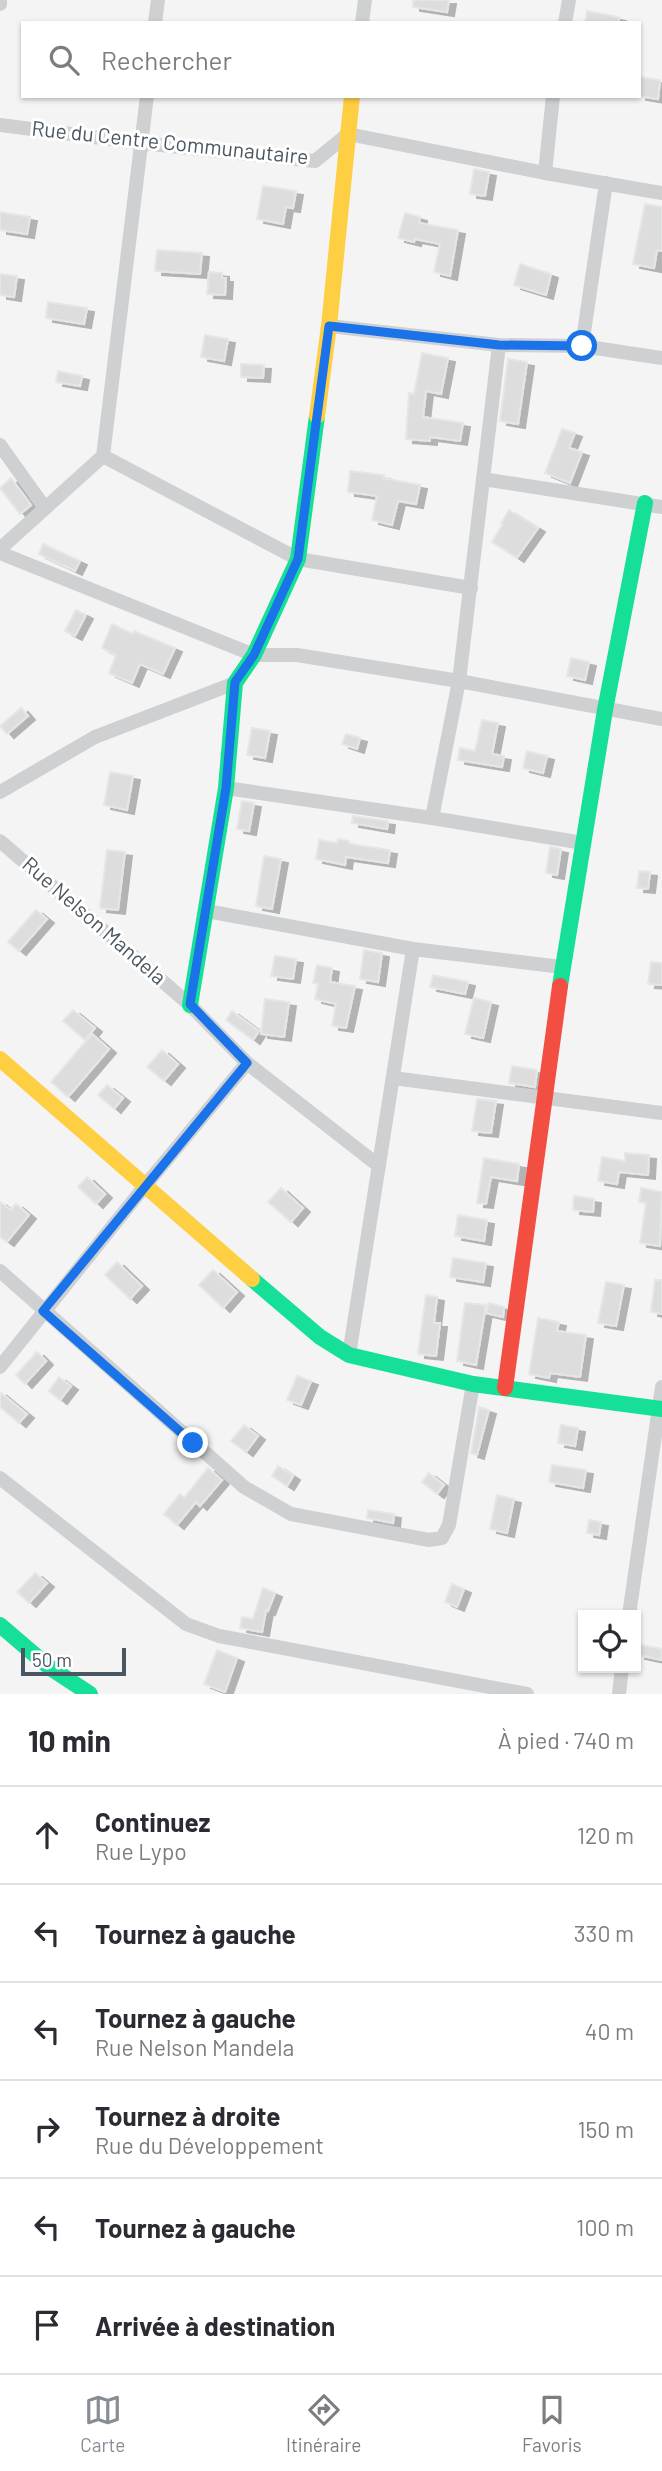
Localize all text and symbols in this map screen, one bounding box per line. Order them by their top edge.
search box [21,21,641,98]
icon: search [45,41,83,79]
text: Rechercher [101,44,232,75]
street label: Rue du Centre Communautaire [31,115,310,168]
route start [566,330,597,361]
street label: Rue Nelson Mandela [18,851,172,989]
route end [177,1427,208,1458]
map controls [578,1610,641,1673]
button: locate [578,1610,641,1673]
scale bar [21,1645,126,1677]
text: 50 m [32,1648,72,1671]
text: 10 min [28,1722,111,1758]
text: À pied · 740 m [498,1726,634,1754]
text: Continuez [95,1806,211,1837]
icon: ahead [28,1816,66,1854]
text: 120 m [577,1821,634,1849]
text: Rue Lypo [95,1837,187,1865]
icon: left [28,1914,66,1952]
text: Tournez à gauche [95,1918,296,1949]
text: 330 m [574,1919,634,1947]
text: Tournez à gauche [95,2002,296,2033]
icon: left [28,2012,66,2050]
text: 40 m [585,2017,634,2045]
text: Rue Nelson Mandela [95,2033,294,2061]
text: Tournez à droite [95,2100,280,2131]
icon: right [28,2110,66,2148]
text: 150 m [578,2115,634,2143]
text: Rue du Développement [95,2131,324,2159]
icon: left [28,2208,66,2246]
text: Tournez à gauche [95,2212,296,2243]
text: 100 m [576,2213,634,2241]
icon: arrive [28,2306,66,2344]
text: Arrivée à destination [95,2310,335,2341]
tab: Carte [80,2391,125,2456]
tab: Itinéraire [286,2391,361,2456]
tab: Favoris [522,2391,582,2456]

